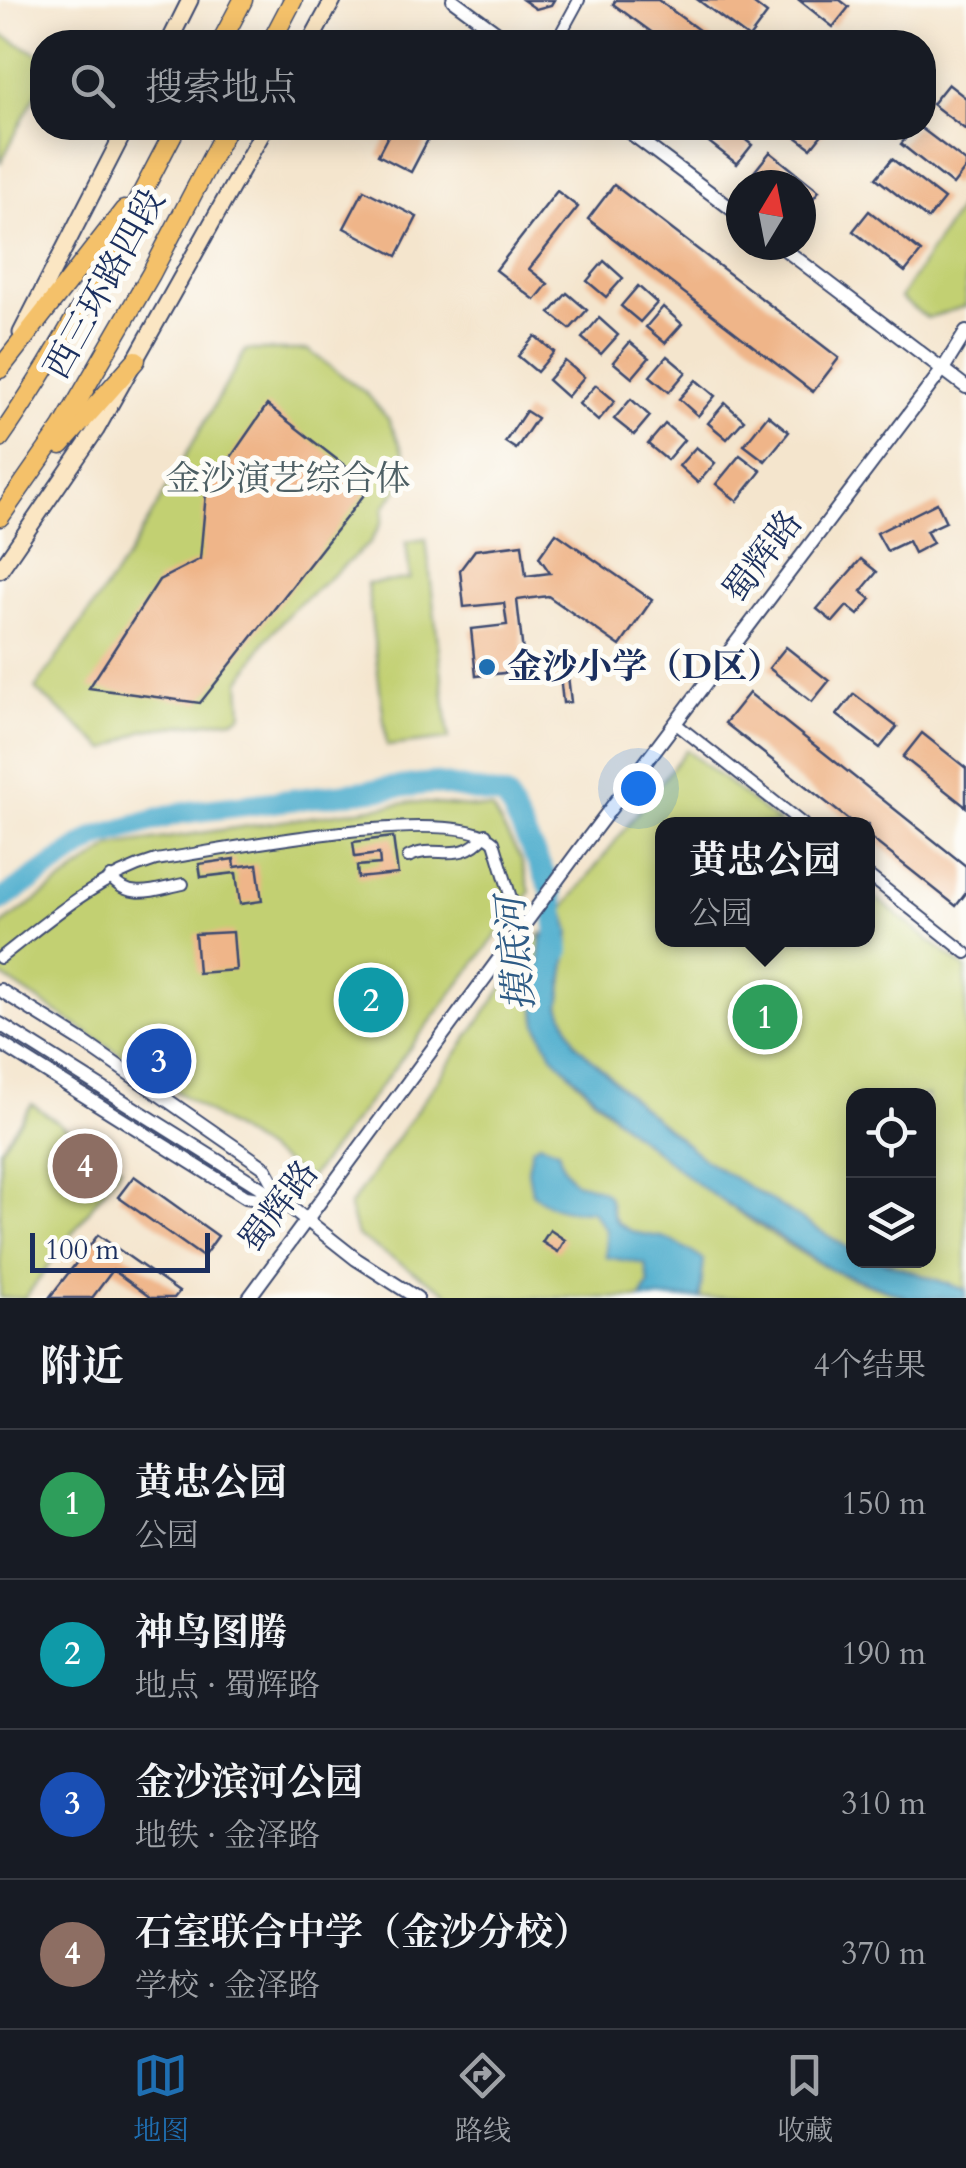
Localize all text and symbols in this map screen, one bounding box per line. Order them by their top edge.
search box [30,30,936,140]
icon: search [65,58,120,113]
text: 搜索地点 [145,62,297,114]
north arrow [726,170,816,260]
street label: 西三环路四段 [33,181,177,387]
park label: 金沙演艺综合体 [165,455,411,503]
street label: 蜀辉路 [712,501,814,613]
place label: 金沙小学（D区） [507,643,782,691]
marker: 金沙小学（D区） [476,656,498,678]
your location [613,763,664,814]
popup [655,817,875,947]
text: 黄忠公园 [689,835,841,887]
water label: 摸底河 [485,889,547,1013]
text: 公园 [689,892,753,936]
pin: 2 [338,962,404,1038]
pin: 1 [732,980,798,1054]
pin: 3 [126,1024,192,1098]
map controls [846,1088,936,1268]
button: locate [846,1088,936,1178]
pin: 4 [52,1128,118,1204]
street label: 蜀辉路 [228,1151,330,1263]
button: layers [846,1178,936,1268]
scale bar [30,1228,210,1272]
text: 100 m [45,1231,119,1269]
text: 附近 [40,1338,124,1395]
text: 4个结果 [814,1344,926,1388]
text: 黄忠公园 [135,1457,287,1509]
text: 1 [64,1482,81,1526]
text: 150 m [841,1482,926,1526]
text: 公园 [135,1514,199,1558]
text: 神鸟图腾 [135,1607,287,1659]
text: 2 [64,1632,81,1676]
text: 190 m [841,1632,926,1676]
text: 地点 · 蜀辉路 [135,1664,320,1708]
text: 金沙滨河公园 [135,1757,363,1809]
text: 3 [64,1782,81,1826]
text: 310 m [841,1782,926,1826]
text: 地铁 · 金泽路 [135,1814,320,1858]
text: 石室联合中学（金沙分校） [135,1907,591,1959]
text: 4 [64,1932,81,1976]
text: 370 m [841,1932,926,1976]
text: 学校 · 金泽路 [135,1964,320,2008]
tab: 地图 [133,2048,189,2150]
tab: 路线 [455,2048,511,2150]
tab: 收藏 [777,2048,833,2150]

